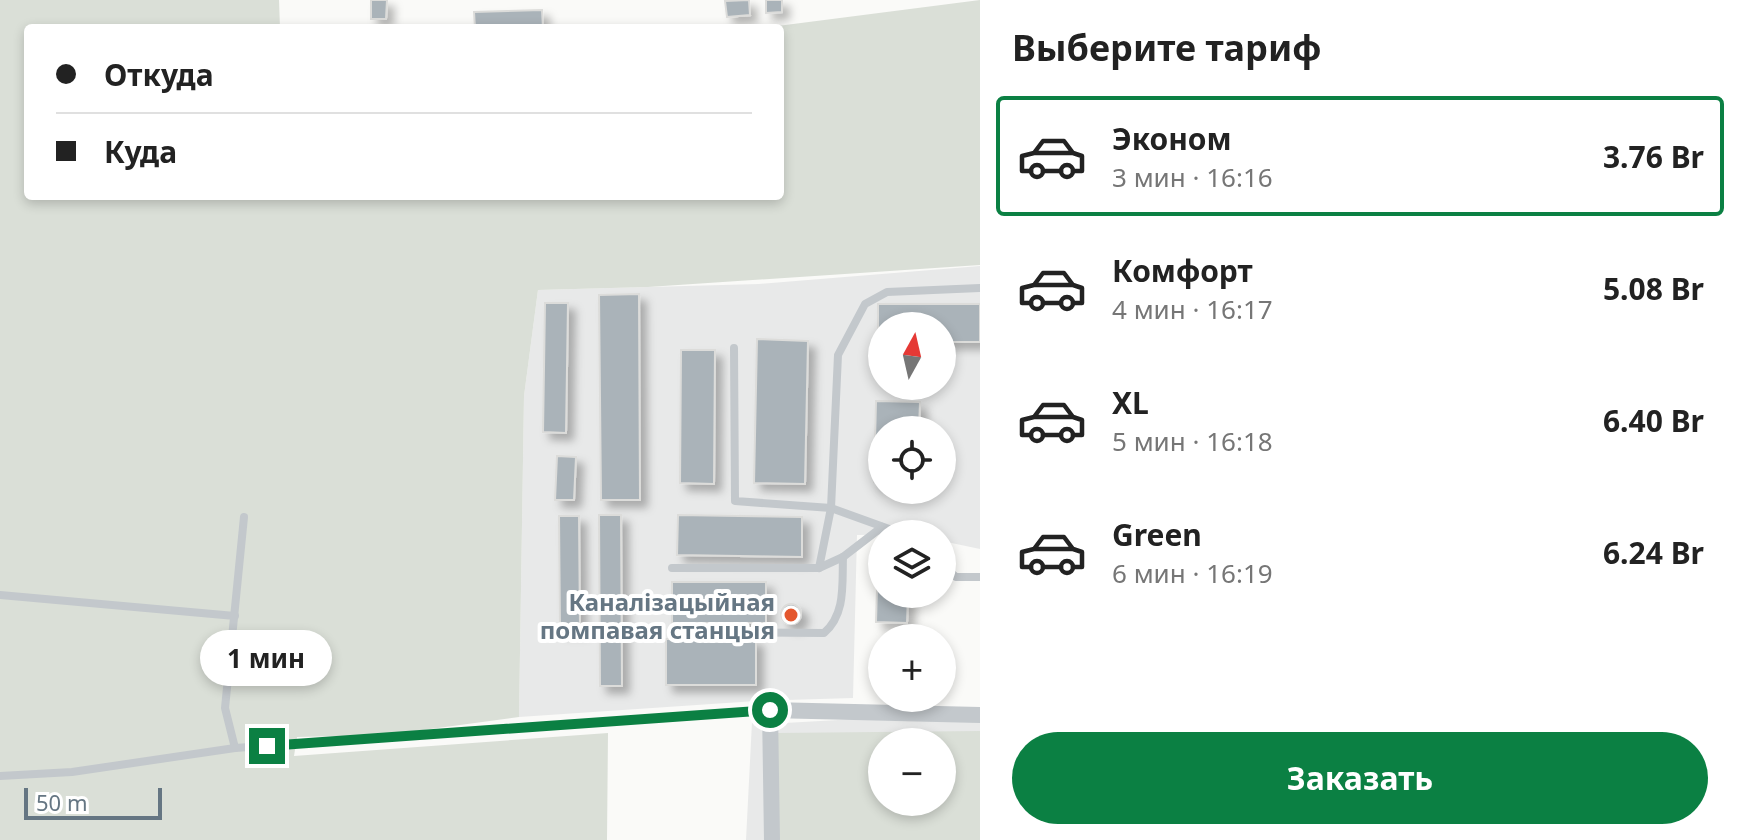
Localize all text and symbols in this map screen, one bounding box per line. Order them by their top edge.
text: Выберите тариф [1012,23,1321,72]
text: Откуда [104,54,214,95]
text: Эконом [1112,118,1232,159]
icon: car [1016,120,1088,192]
text: Куда [104,131,177,172]
text: 3.76 Br [1603,136,1704,177]
text: 3 мин · 16:16 [1112,159,1273,195]
text: Комфорт [1112,250,1253,291]
icon: car [1016,252,1088,324]
text: 5.08 Br [1603,268,1704,309]
text: 4 мин · 16:17 [1112,291,1273,327]
north arrow [868,312,956,400]
map controls [868,312,956,816]
text: XL [1112,382,1149,423]
icon: car [1016,384,1088,456]
text: 6.40 Br [1603,400,1704,441]
button: locate [868,416,956,504]
text: 5 мин · 16:18 [1112,423,1273,459]
text: Green [1112,514,1202,555]
icon: car [1016,516,1088,588]
button: layers [868,520,956,608]
text: 6.24 Br [1603,532,1704,573]
text: 6 мин · 16:19 [1112,555,1273,591]
place label: Каналізацыйная помпавая станцыя [540,585,775,646]
marker: Каналізацыйная помпавая станцыя [782,606,800,624]
button: + [868,624,956,712]
callout: 1 мин [201,630,333,686]
text: 1 мин [227,640,305,676]
route start [752,692,788,728]
route end [249,728,285,764]
button: − [868,728,956,816]
button: Заказать [1012,732,1708,824]
scale bar [24,784,162,820]
text: 50 m [36,787,87,817]

